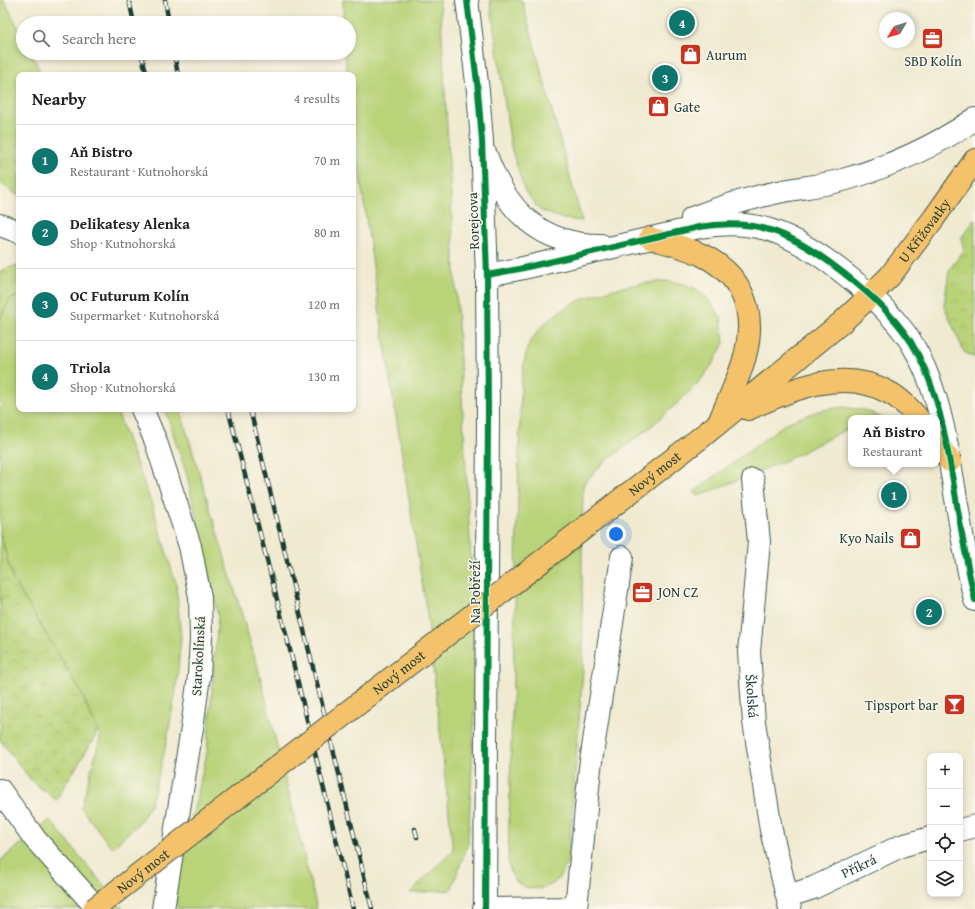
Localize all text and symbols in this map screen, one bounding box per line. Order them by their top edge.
pin: 4 [669,8,695,38]
north arrow [879,12,915,48]
search box [16,16,356,60]
office icon: SBD Kolín [920,26,946,52]
icon: search [30,27,52,49]
text: Search here [62,28,136,49]
shop icon: Aurum [678,42,704,68]
place label: Aurum [706,45,747,65]
place label: SBD Kolín [904,51,962,71]
pin: 3 [652,63,678,93]
text: Nearby [32,86,86,111]
text: 4 results [294,89,340,108]
shop icon: Gate [645,94,671,120]
place label: Gate [674,97,701,117]
text: Aň Bistro [70,141,132,162]
text: 1 [42,151,48,170]
text: 70 m [314,151,340,170]
text: Restaurant · Kutnohorská [70,162,208,181]
street label: Rorejcova [462,192,484,250]
street label: U Křižovatky [894,194,955,267]
text: Delikatesy Alenka [70,213,190,234]
text: 2 [42,223,48,242]
text: 80 m [314,223,340,242]
text: Shop · Kutnohorská [70,234,176,253]
text: OC Futurum Kolín [70,285,189,306]
text: 3 [42,295,48,314]
text: 120 m [308,295,340,314]
text: Supermarket · Kutnohorská [70,306,219,325]
text: Triola [70,357,111,378]
text: 4 [42,367,48,386]
text: 130 m [308,367,340,386]
text: Shop · Kutnohorská [70,378,176,397]
popup [848,415,940,467]
text: Aň Bistro [863,421,925,442]
text: Restaurant [863,442,923,461]
street label: Nový most [624,446,685,500]
pin: 1 [881,480,907,510]
your location [606,524,626,544]
shop icon: Kyo Nails [897,525,923,551]
place label: Kyo Nails [840,528,894,548]
street label: Na Pobřeží [465,559,485,624]
office icon: JON CZ [630,579,656,605]
place label: JON CZ [656,582,698,602]
pin: 2 [916,597,942,627]
street label: Starokolínská [186,615,210,697]
street label: Nový most [368,645,430,699]
street label: Školská [741,673,764,719]
bar icon: Tipsport bar [941,692,967,718]
place label: Tipsport bar [865,695,938,715]
map controls [927,753,963,897]
button: + [927,753,963,789]
button: − [927,789,963,825]
button: locate [927,825,963,861]
street label: Nový most [112,844,174,898]
street label: Příkrá [838,849,880,883]
button: layers [927,861,963,897]

